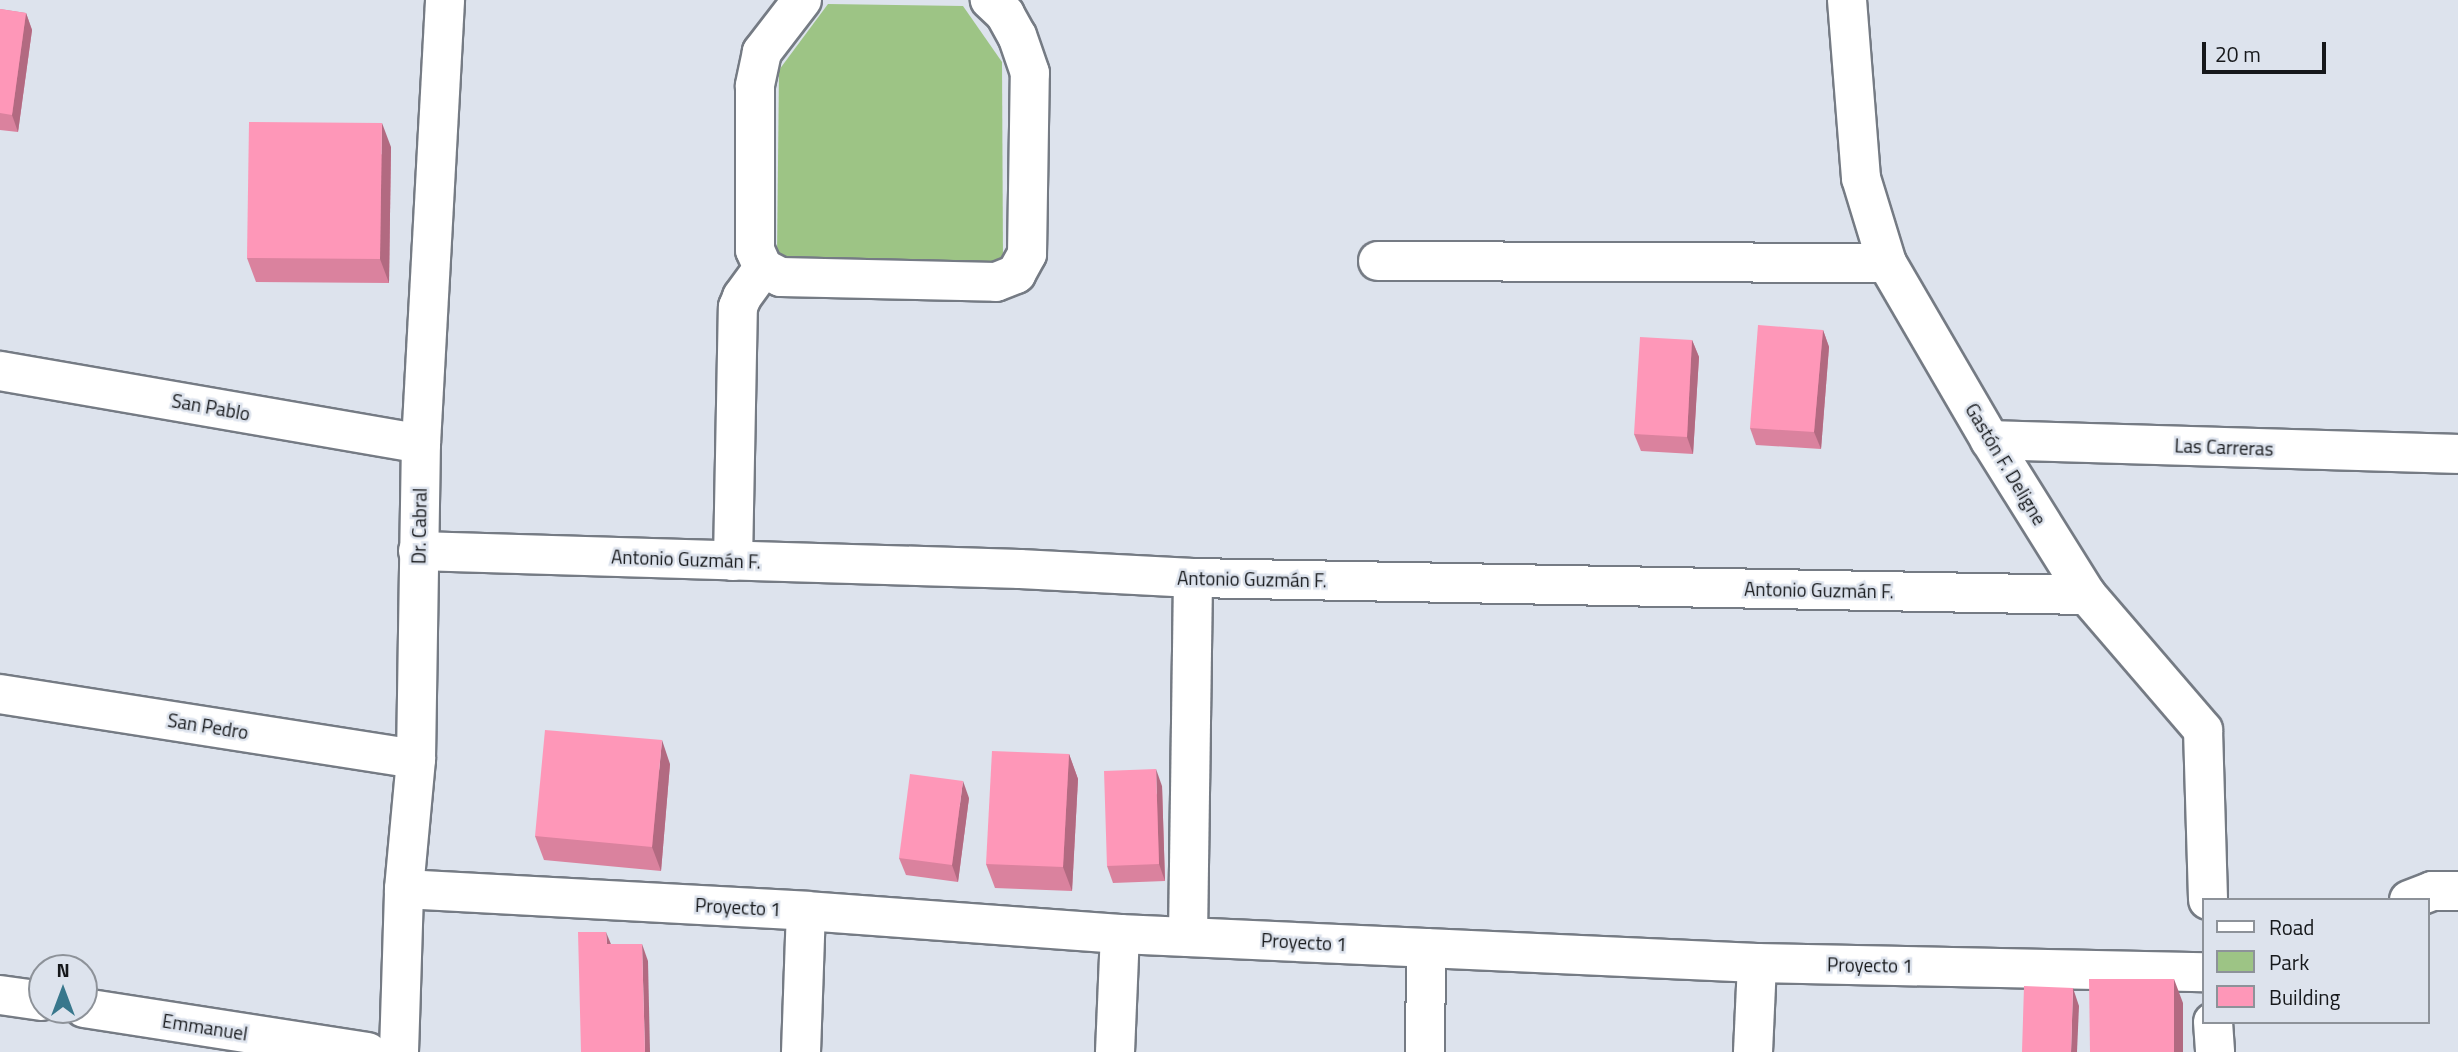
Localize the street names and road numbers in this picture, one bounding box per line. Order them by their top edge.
street label: San Pablo [170,389,252,425]
street label: Gastón F. Deligne [1961,399,2051,529]
street label: Las Carreras [2174,434,2274,460]
street label: Dr. Cabral [407,488,431,564]
street label: Antonio Guzmán F. [611,545,761,573]
street label: Antonio Guzmán F. [1177,566,1327,592]
street label: Antonio Guzmán F. [1744,577,1894,603]
street label: San Pedro [166,708,250,744]
street label: Proyecto 1 [695,893,781,921]
street label: Proyecto 1 [1261,928,1347,956]
street label: Proyecto 1 [1827,953,1913,977]
street label: Emmanuel [161,1009,249,1045]

